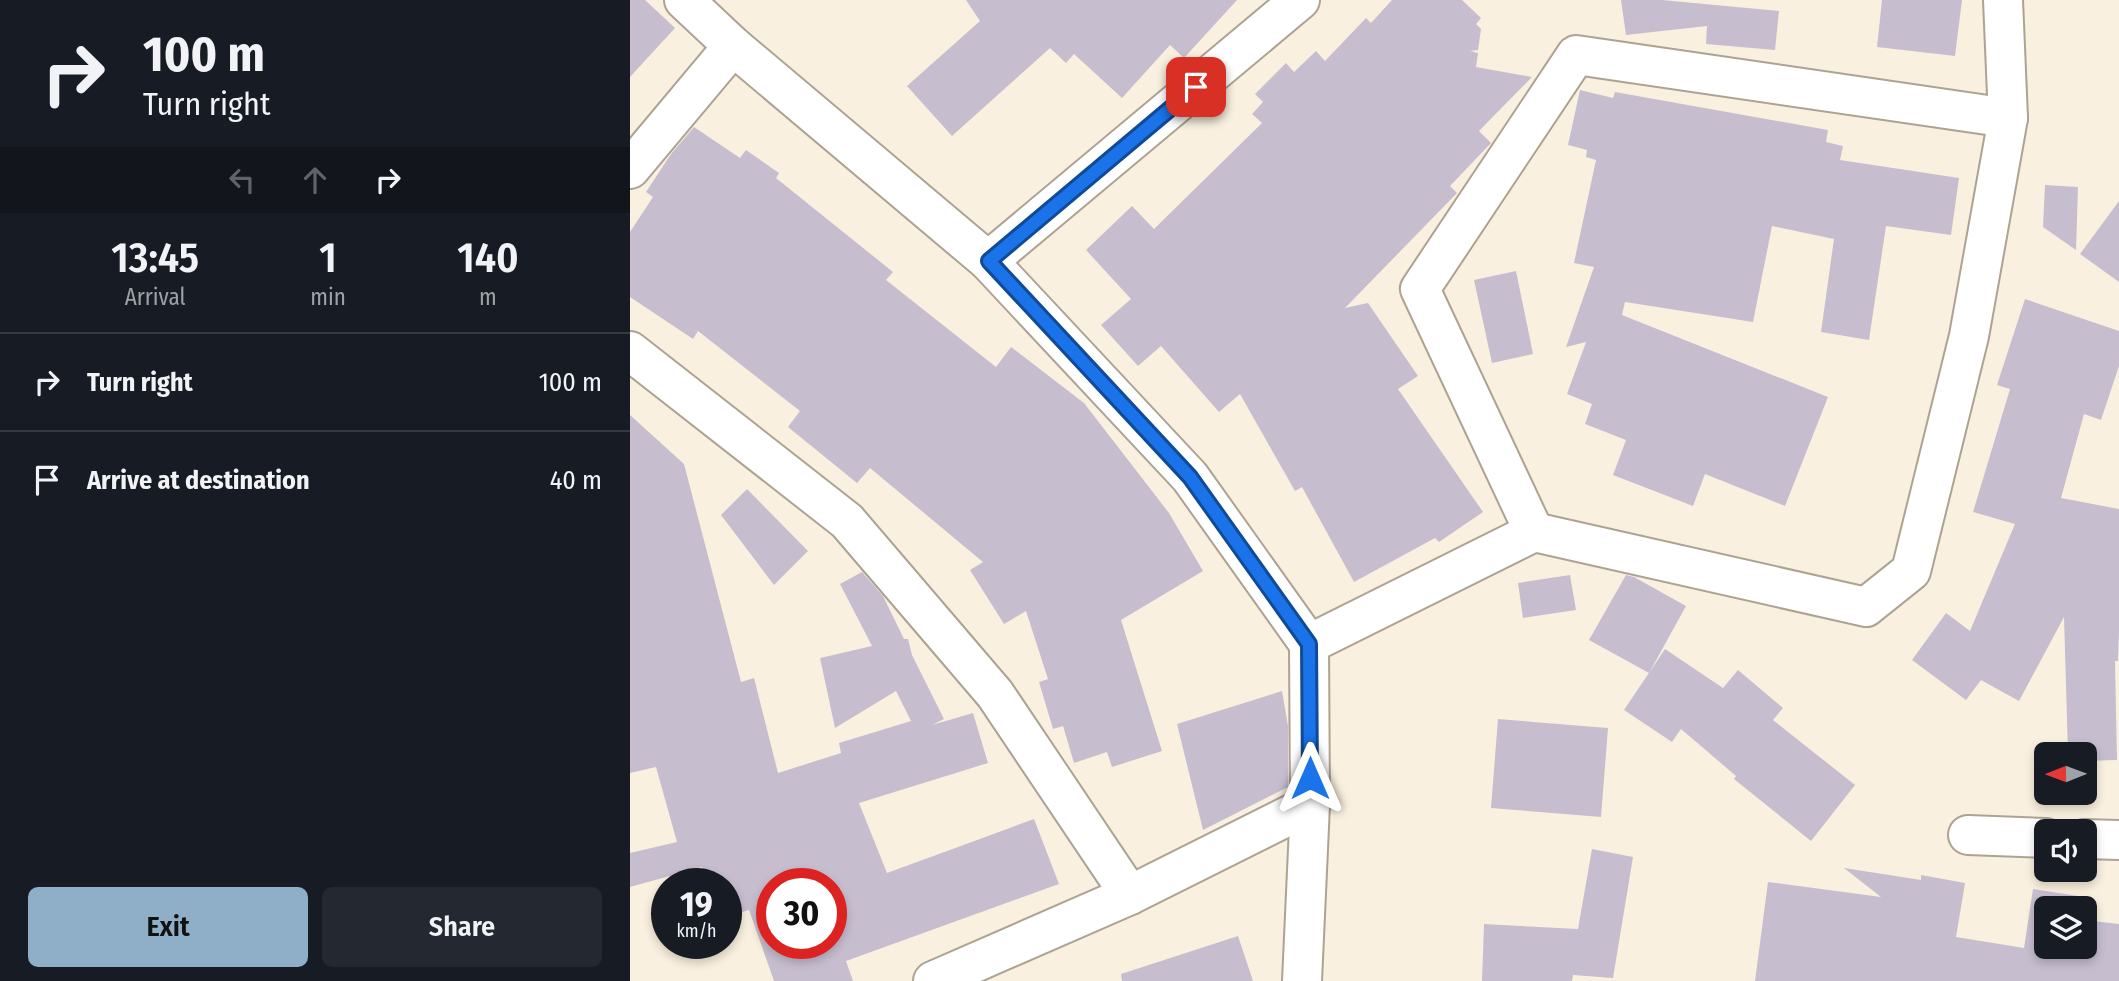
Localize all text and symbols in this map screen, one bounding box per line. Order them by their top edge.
text: 100 m [143,25,265,84]
icon: right [28,28,119,119]
pin [1166,57,1226,117]
icon: arrive [1177,68,1215,106]
text: Turn right [143,85,270,123]
icon: left [223,161,261,199]
icon: ahead [296,161,334,199]
icon: right [369,161,407,199]
text: 13:45 [111,233,199,283]
text: 1 [319,233,337,283]
text: 140 [457,233,519,283]
text: Arrival [125,283,186,311]
text: min [310,283,346,311]
text: m [479,283,497,311]
icon: right [28,363,66,401]
text: Turn right [87,367,193,398]
text: 100 m [539,367,602,398]
icon: arrive [28,461,66,499]
text: Arrive at destination [87,465,310,496]
text: 40 m [550,465,602,496]
position arrow [1273,741,1347,815]
north arrow [2034,742,2096,805]
map controls [2034,742,2097,959]
button: sound [2034,819,2097,882]
speed limit sign: 30 [756,868,847,959]
text: 19 [680,883,713,925]
button: Exit [28,887,308,967]
button: Share [322,887,602,967]
button: layers [2034,896,2097,959]
text: km/h [676,920,717,942]

